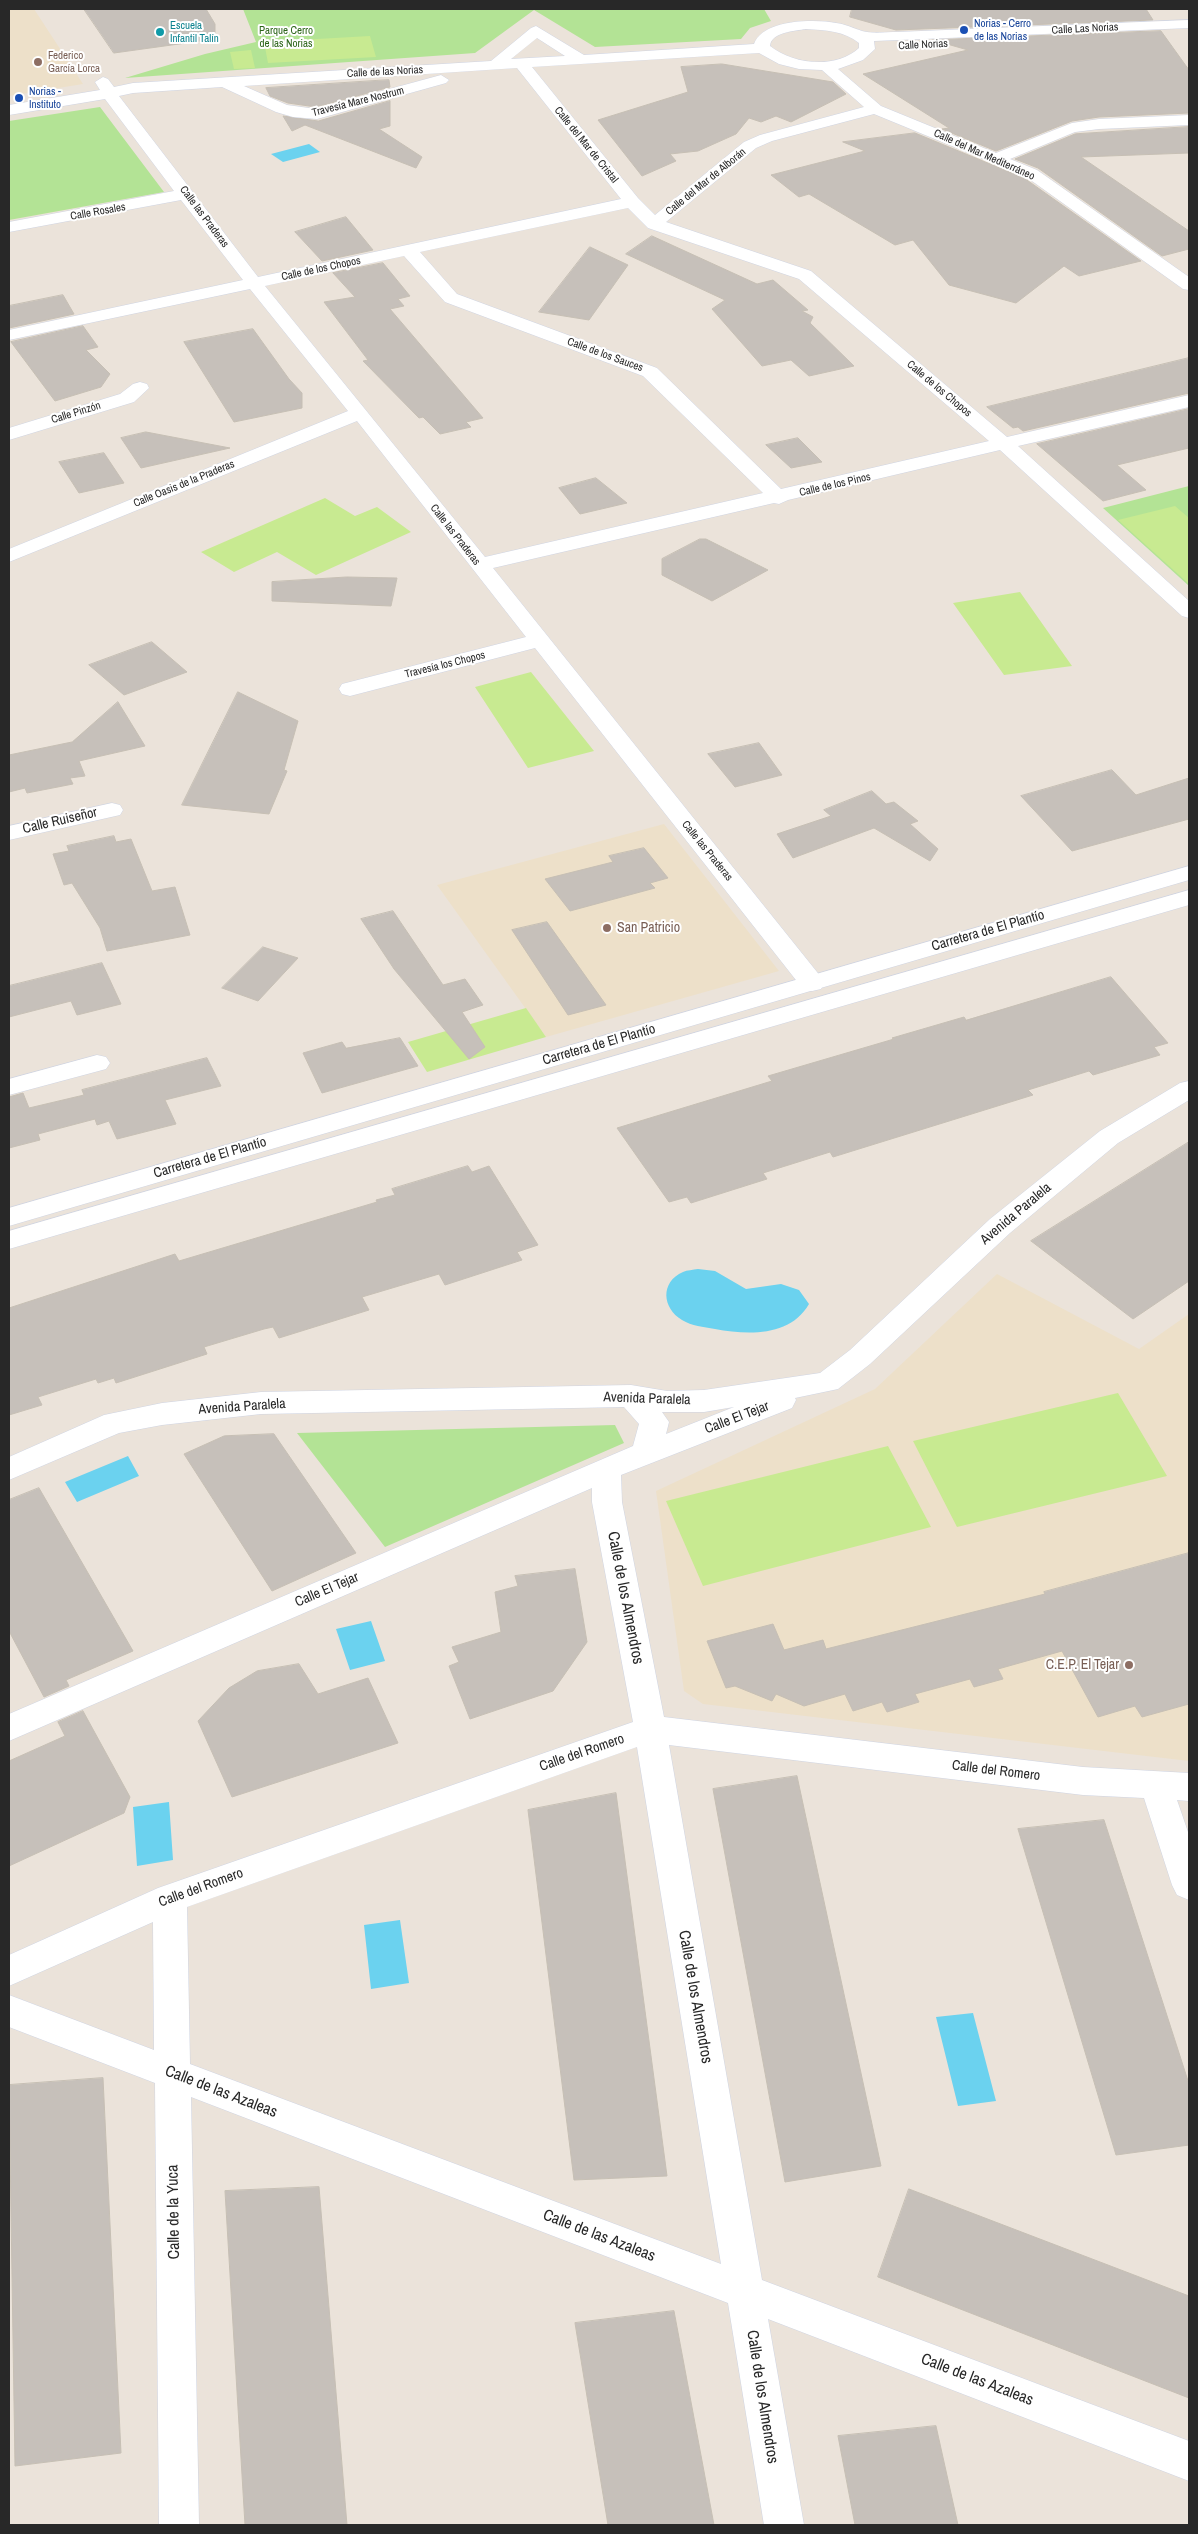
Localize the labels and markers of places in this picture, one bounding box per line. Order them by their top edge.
place label: Norias - Cerro de las Norias [974,17,1031,43]
place label: Escuela Infantil Talín [170,19,219,45]
marker: Norias - Cerro de las Norias [958,24,970,36]
marker: Escuela Infantil Talín [154,26,166,38]
place label: Federico García Lorca [48,49,100,75]
marker: Federico García Lorca [32,56,44,68]
place label: Norias - Instituto [29,85,61,111]
marker: Norias - Instituto [13,92,25,104]
place label: San Patricio [617,920,680,936]
marker: San Patricio [601,922,613,934]
place label: C.E.P. El Tejar [1046,1657,1119,1673]
marker: C.E.P. El Tejar [1123,1659,1135,1671]

